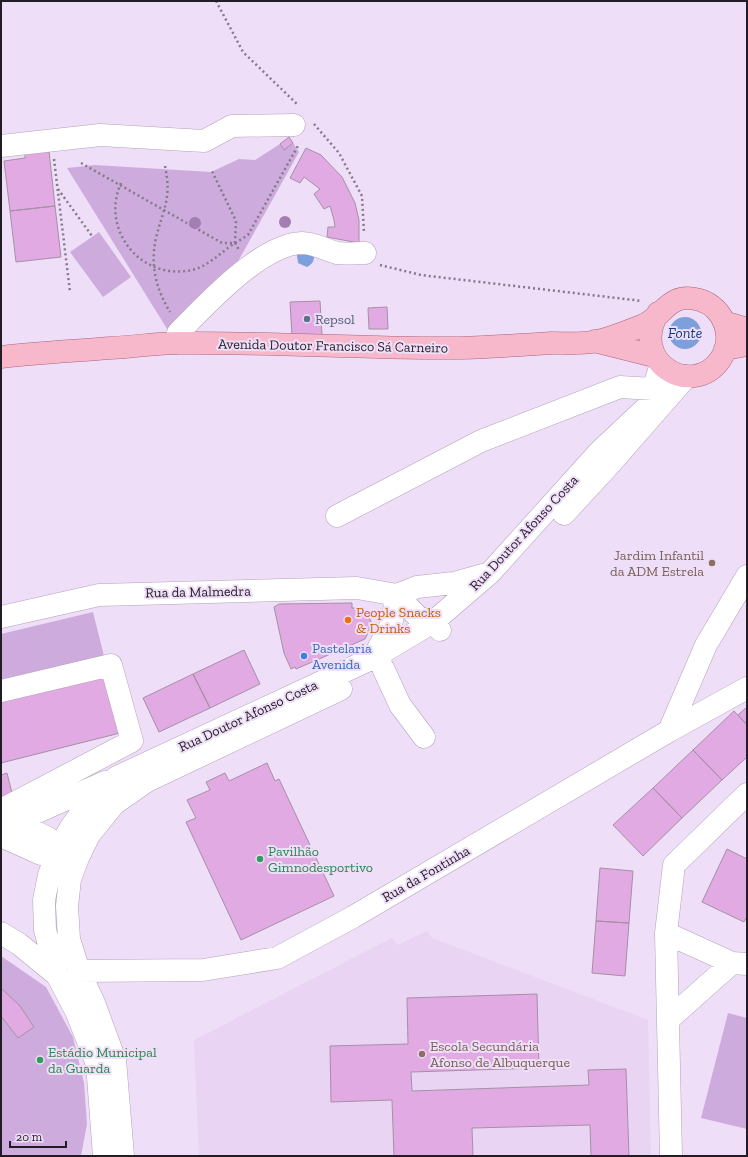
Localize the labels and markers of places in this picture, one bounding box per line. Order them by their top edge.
place label: Repsol [315,311,355,328]
marker: Repsol [302,314,312,324]
place label: Jardim Infantil da ADM Estrela [610,547,704,580]
marker: Jardim Infantil da ADM Estrela [707,558,717,568]
place label: People Snacks & Drinks [356,604,441,637]
marker: People Snacks & Drinks [343,615,353,625]
place label: Pastelaria Avenida [312,640,372,673]
marker: Pastelaria Avenida [299,651,309,661]
place label: Pavilhão Gimnodesportivo [268,843,373,876]
marker: Pavilhão Gimnodesportivo [255,854,265,864]
place label: Escola Secundária Afonso de Albuquerque [430,1038,570,1071]
place label: Estádio Municipal da Guarda [48,1044,157,1077]
marker: Escola Secundária Afonso de Albuquerque [417,1049,427,1059]
marker: Estádio Municipal da Guarda [35,1055,45,1065]

